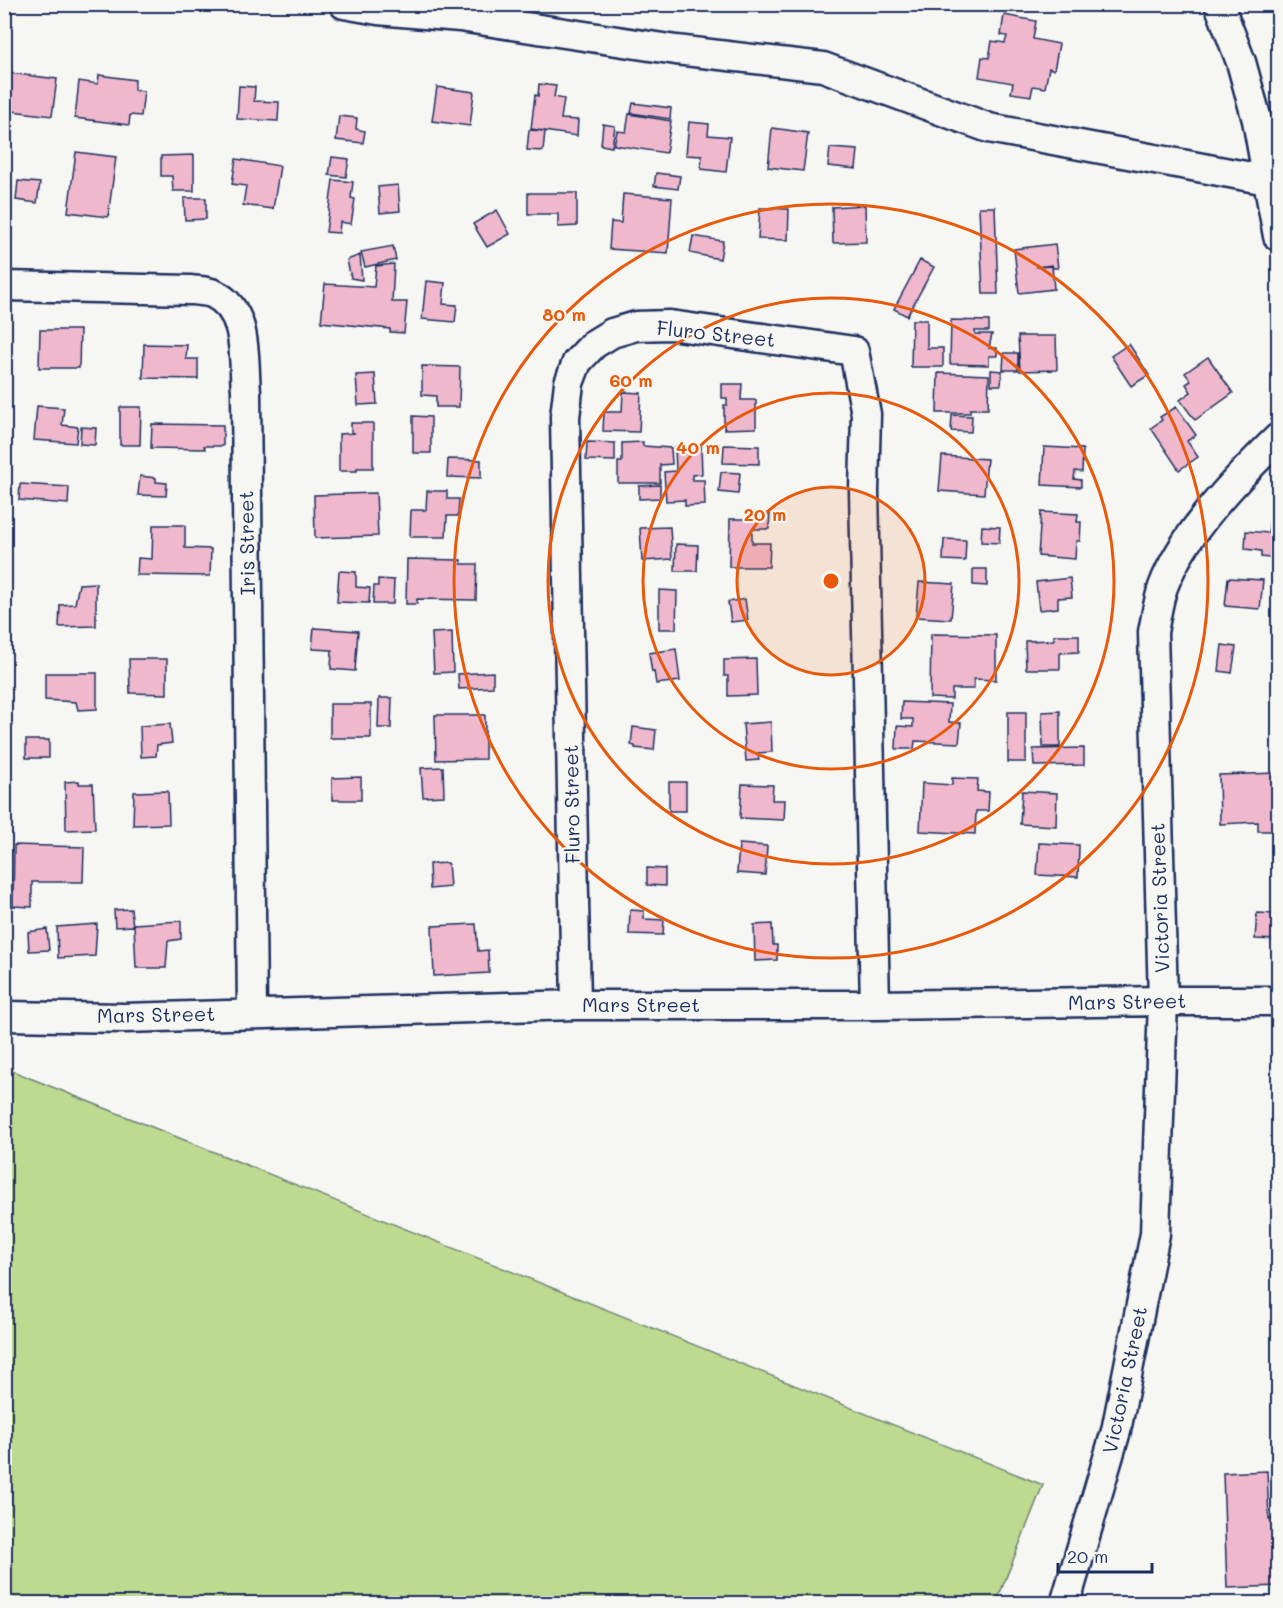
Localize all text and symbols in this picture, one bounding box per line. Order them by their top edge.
text: 80 m [542,302,586,326]
street label: Fluro Street [656,314,777,352]
text: 60 m [609,368,653,392]
text: 40 m [676,435,720,459]
street label: Iris Street [232,490,260,596]
text: 20 m [744,502,786,526]
centre of rings [821,571,841,591]
street label: Fluro Street [557,744,585,864]
street label: Victoria Street [1143,823,1175,973]
street label: Mars Street [1068,987,1186,1015]
street label: Mars Street [582,991,700,1017]
street label: Mars Street [97,1000,215,1028]
street label: Victoria Street [1096,1304,1152,1456]
scale bar [1058,1536,1152,1574]
text: 20 m [1067,1544,1108,1568]

